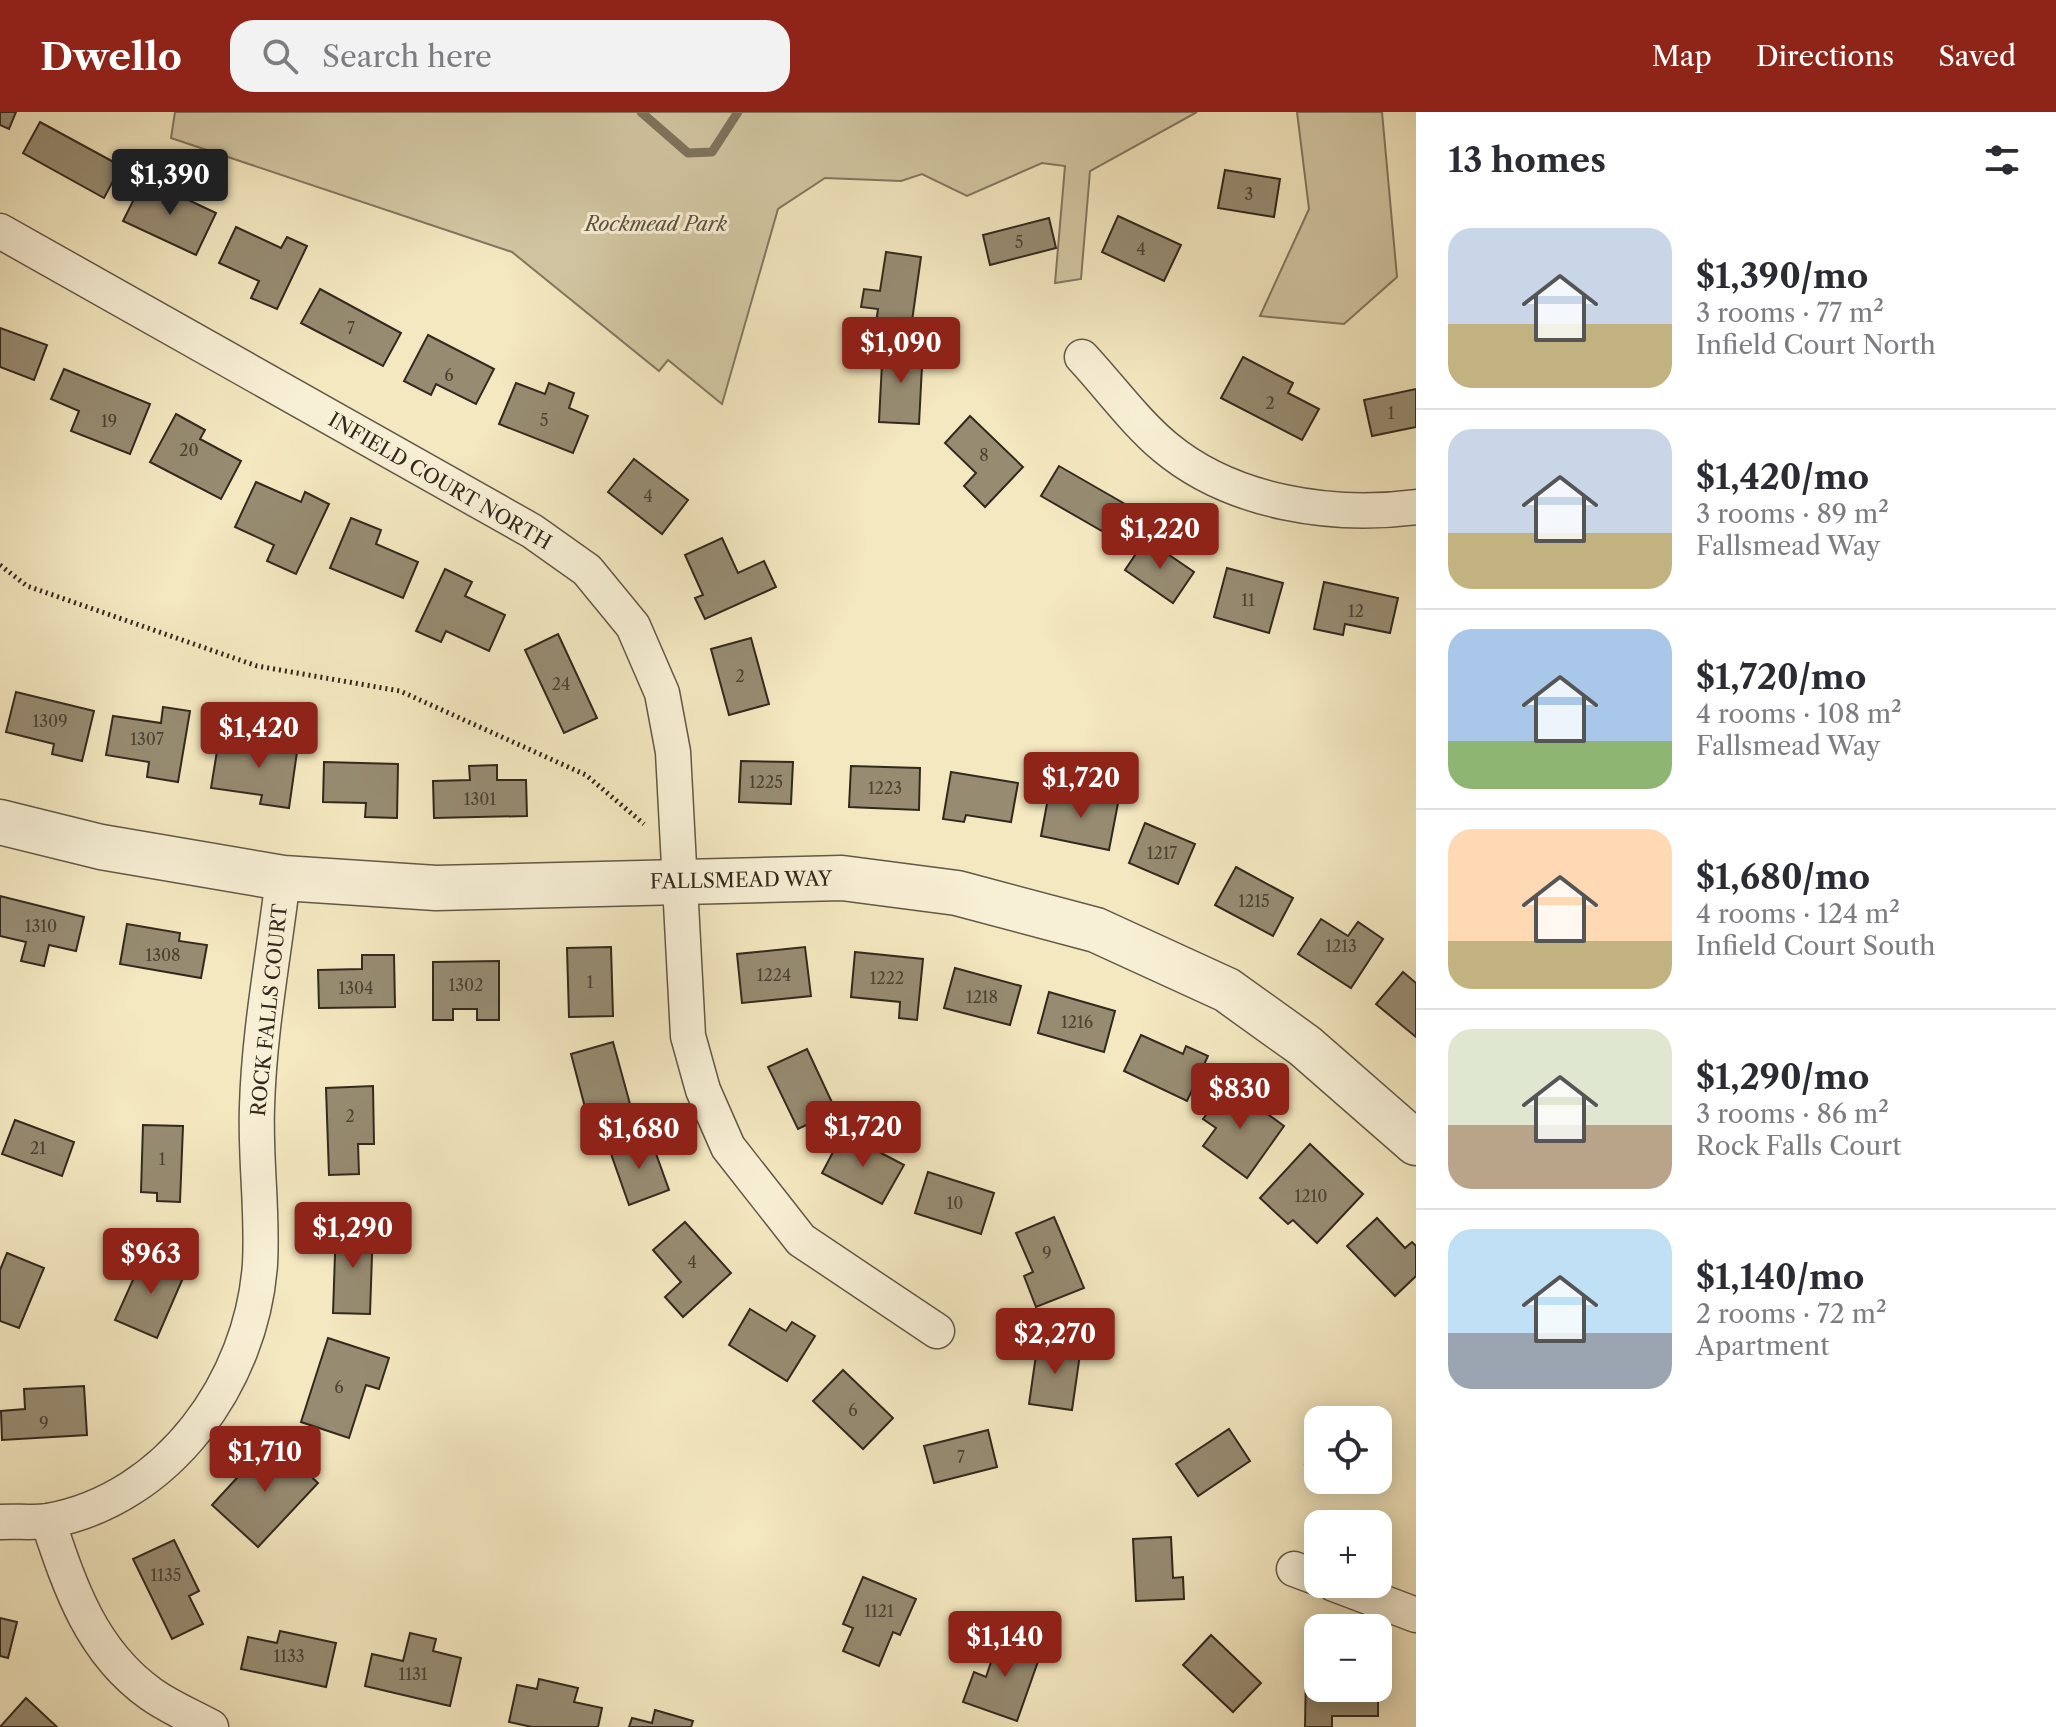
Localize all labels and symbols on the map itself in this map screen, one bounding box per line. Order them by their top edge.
pin: $1,390 [105,149,235,217]
house number: 3 [1245,184,1253,204]
park label: Rockmead Park [583,212,728,236]
house number: 5 [1015,232,1023,252]
house number: 4 [1136,239,1146,259]
pin: $1,090 [836,317,966,385]
house number: 7 [347,318,355,338]
house number: 6 [444,365,454,385]
house number: 2 [1265,393,1275,413]
house number: 1 [1388,403,1395,423]
street label: INFIELD COURT NORTH [324,407,556,555]
house number: 5 [540,410,548,430]
house number: 19 [101,411,117,431]
house number: 20 [179,440,199,460]
house number: 8 [979,445,989,465]
house number: 4 [643,486,653,506]
pin: $1,220 [1095,503,1225,571]
house number: 11 [1241,590,1255,610]
house number: 12 [1348,601,1364,621]
house number: 2 [735,666,745,686]
house number: 24 [552,674,570,694]
pin: $1,420 [194,702,324,770]
house number: 1309 [32,711,68,731]
house number: 1307 [130,729,164,749]
pin: $1,720 [1016,752,1146,820]
house number: 1225 [749,772,783,792]
house number: 1223 [868,778,902,798]
house number: 1301 [464,789,496,809]
house number: 1217 [1147,843,1177,863]
street label: FALLSMEAD WAY [650,866,833,894]
house number: 1215 [1238,891,1270,911]
street label: ROCK FALLS COURT [246,903,292,1117]
house number: 1310 [25,916,57,936]
house number: 1213 [1325,936,1357,956]
house number: 1308 [145,945,181,965]
house number: 1224 [757,965,791,985]
house number: 1222 [870,968,904,988]
house number: 1 [587,972,594,992]
house number: 1302 [449,975,483,995]
house number: 1304 [339,978,373,998]
house number: 1218 [966,987,998,1007]
house number: 1216 [1061,1012,1093,1032]
pin: $830 [1193,1063,1287,1131]
pin: $1,720 [798,1101,928,1169]
pin: $1,680 [574,1103,704,1171]
house number: 2 [345,1106,355,1126]
house number: 21 [30,1138,46,1158]
house number: 1 [159,1149,166,1169]
house number: 1210 [1295,1186,1327,1206]
house number: 10 [947,1193,963,1213]
pin: $1,290 [288,1202,418,1270]
pin: $963 [104,1228,198,1296]
house number: 9 [1042,1243,1052,1263]
house number: 4 [687,1252,697,1272]
pin: $2,270 [990,1308,1120,1376]
house number: 6 [334,1377,344,1397]
house number: 6 [848,1400,858,1420]
house number: 9 [39,1413,49,1433]
pin: $1,710 [200,1426,330,1494]
house number: 7 [957,1447,965,1467]
house number: 1135 [151,1565,181,1585]
house number: 1121 [864,1601,894,1621]
pin: $1,140 [940,1611,1070,1679]
house number: 1133 [273,1646,305,1666]
house number: 1131 [399,1664,428,1684]

